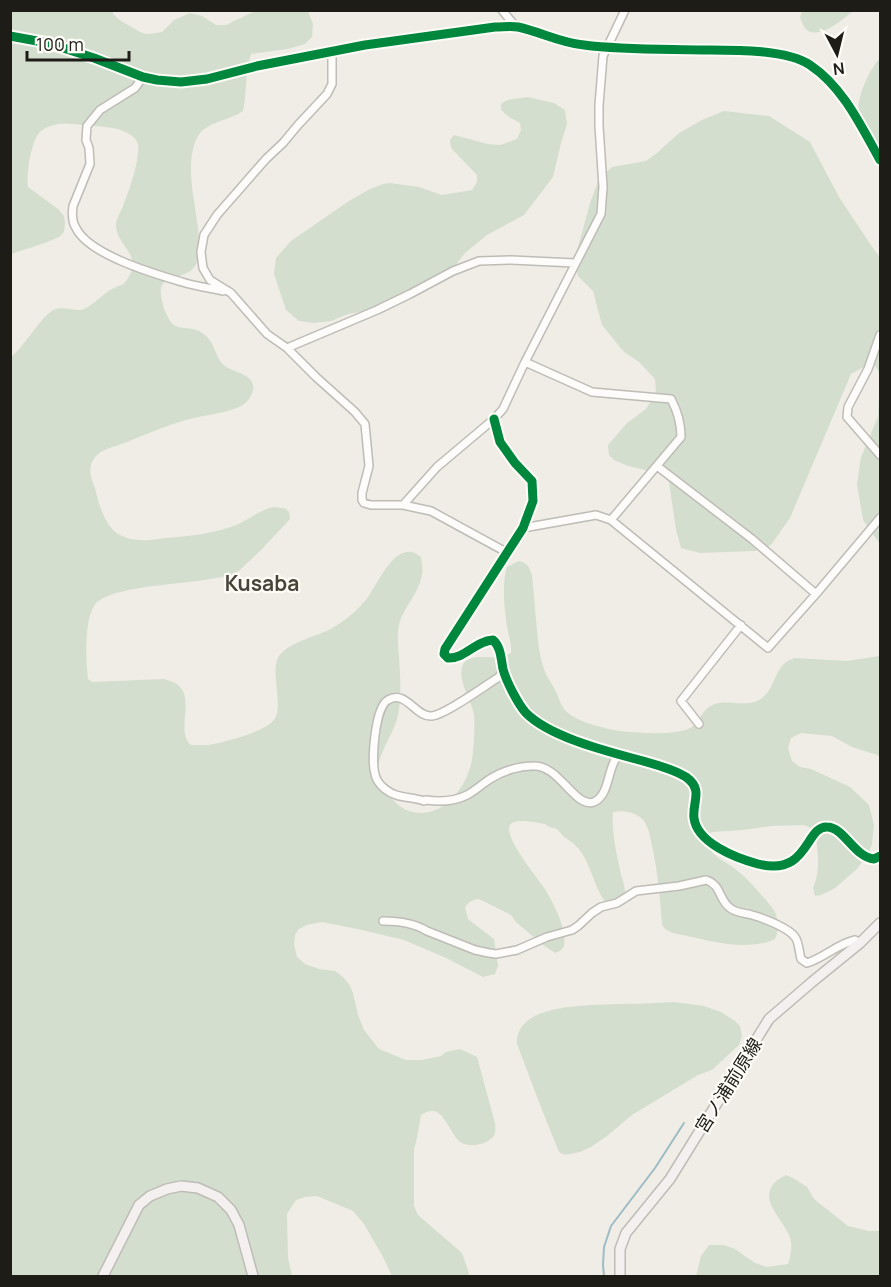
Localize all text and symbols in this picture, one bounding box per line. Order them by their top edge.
scale bar [27,24,129,62]
north arrow [807,24,867,84]
text: 100 m [36,32,84,56]
text: N [832,57,846,81]
district label: Kusaba [225,569,299,597]
street label: 宮ノ浦前原線 [689,1033,767,1137]

